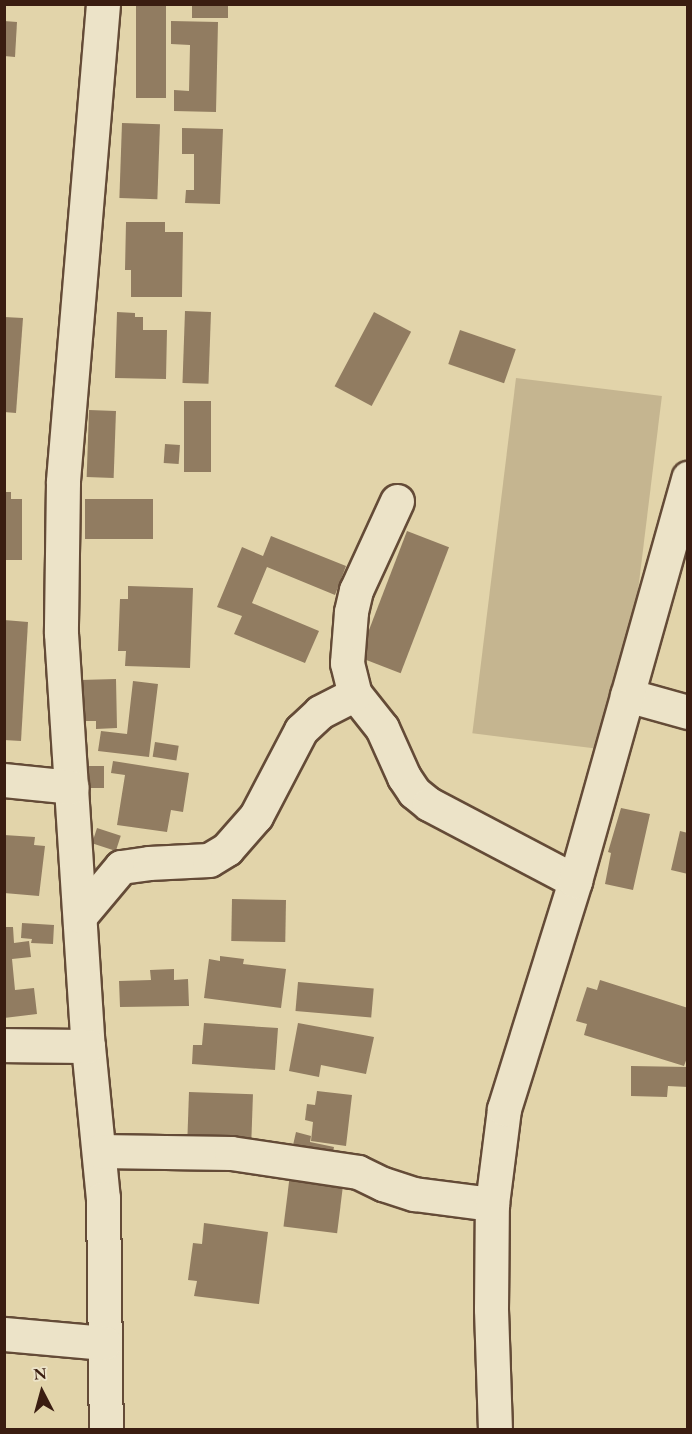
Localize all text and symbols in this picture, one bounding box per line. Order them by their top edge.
north arrow [12,1362,72,1422]
text: N [33,1362,48,1385]

